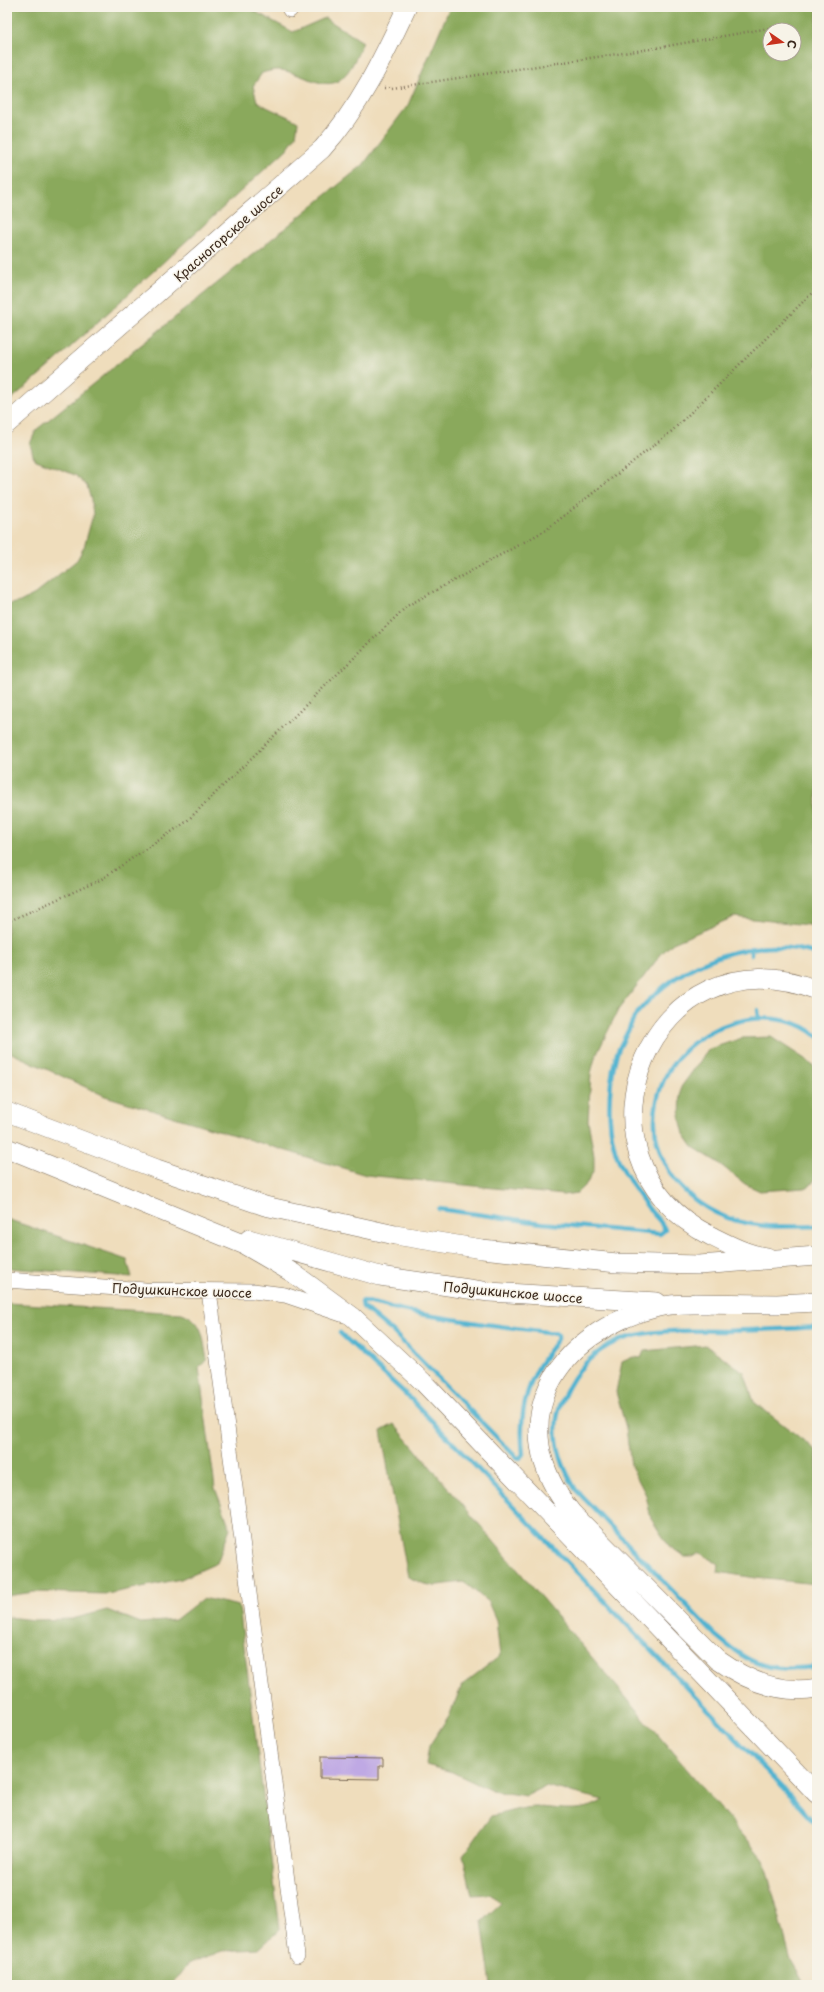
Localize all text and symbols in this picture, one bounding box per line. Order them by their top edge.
north arrow [762,22,802,62]
text: С [783,38,801,50]
street label: Красногорское шоссе [169,180,287,286]
street label: Подушкинское шоссе [443,1276,583,1308]
street label: Подушкинское шоссе [112,1278,252,1302]

